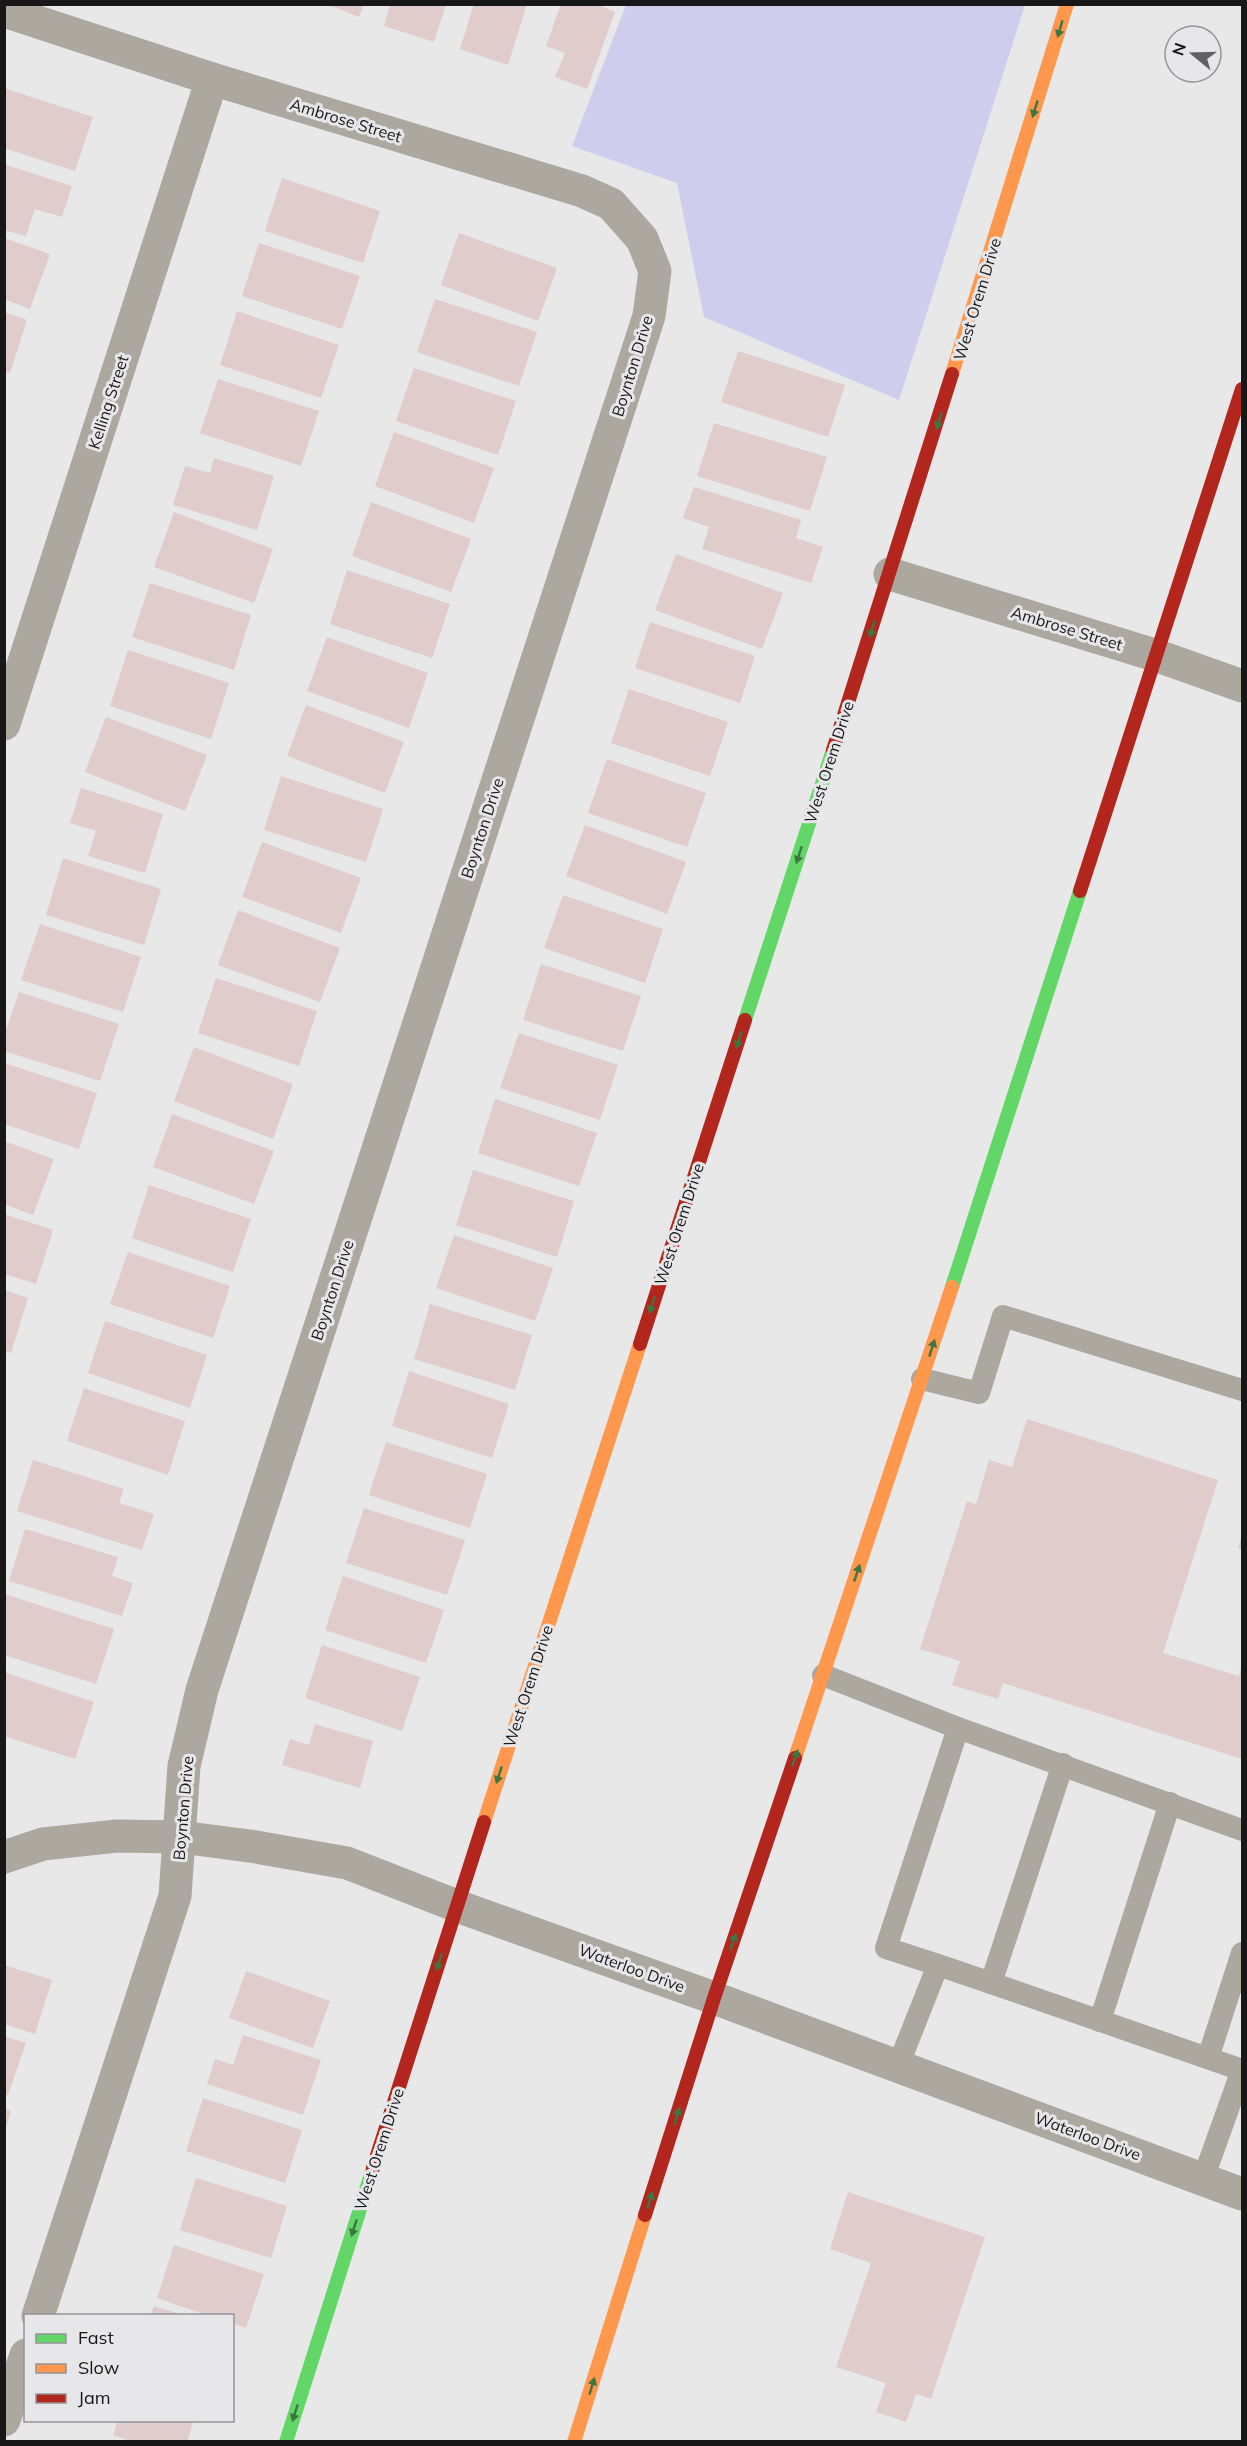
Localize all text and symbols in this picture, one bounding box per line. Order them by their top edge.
one-way arrow [1055,20,1064,38]
north arrow [1163,24,1223,84]
text: N [1167,40,1190,58]
street label: Ambrose Street [288,94,404,147]
one-way arrow [1030,100,1039,118]
street label: West Orem Drive [949,235,1005,363]
street label: Boynton Drive [607,313,657,419]
street label: Kelling Street [83,352,133,451]
one-way arrow [933,412,943,430]
street label: Ambrose Street [1009,602,1125,655]
one-way arrow [867,620,877,638]
street label: West Orem Drive [800,699,858,825]
street label: Boynton Drive [456,775,508,881]
one-way arrow [794,846,803,864]
one-way arrow [733,1031,743,1049]
street label: West Orem Drive [650,1161,708,1287]
street label: Boynton Drive [306,1237,358,1343]
one-way arrow [647,1296,657,1314]
one-way arrow [928,1339,938,1357]
one-way arrow [853,1564,863,1582]
street label: West Orem Drive [499,1623,557,1749]
one-way arrow [791,1749,801,1767]
street label: Boynton Drive [168,1755,198,1861]
one-way arrow [494,1766,504,1784]
one-way arrow [728,1933,738,1951]
street label: Waterloo Drive [576,1940,688,1996]
one-way arrow [434,1953,443,1971]
street label: West Orem Drive [350,2086,408,2212]
one-way arrow [672,2107,682,2125]
street label: Waterloo Drive [1032,2108,1144,2164]
one-way arrow [646,2191,655,2209]
one-way arrow [349,2219,358,2237]
legend [24,2314,234,2422]
text: Fast [78,2326,114,2349]
text: Slow [78,2356,120,2379]
one-way arrow [587,2377,597,2395]
text: Jam [78,2386,111,2409]
one-way arrow [289,2404,299,2422]

